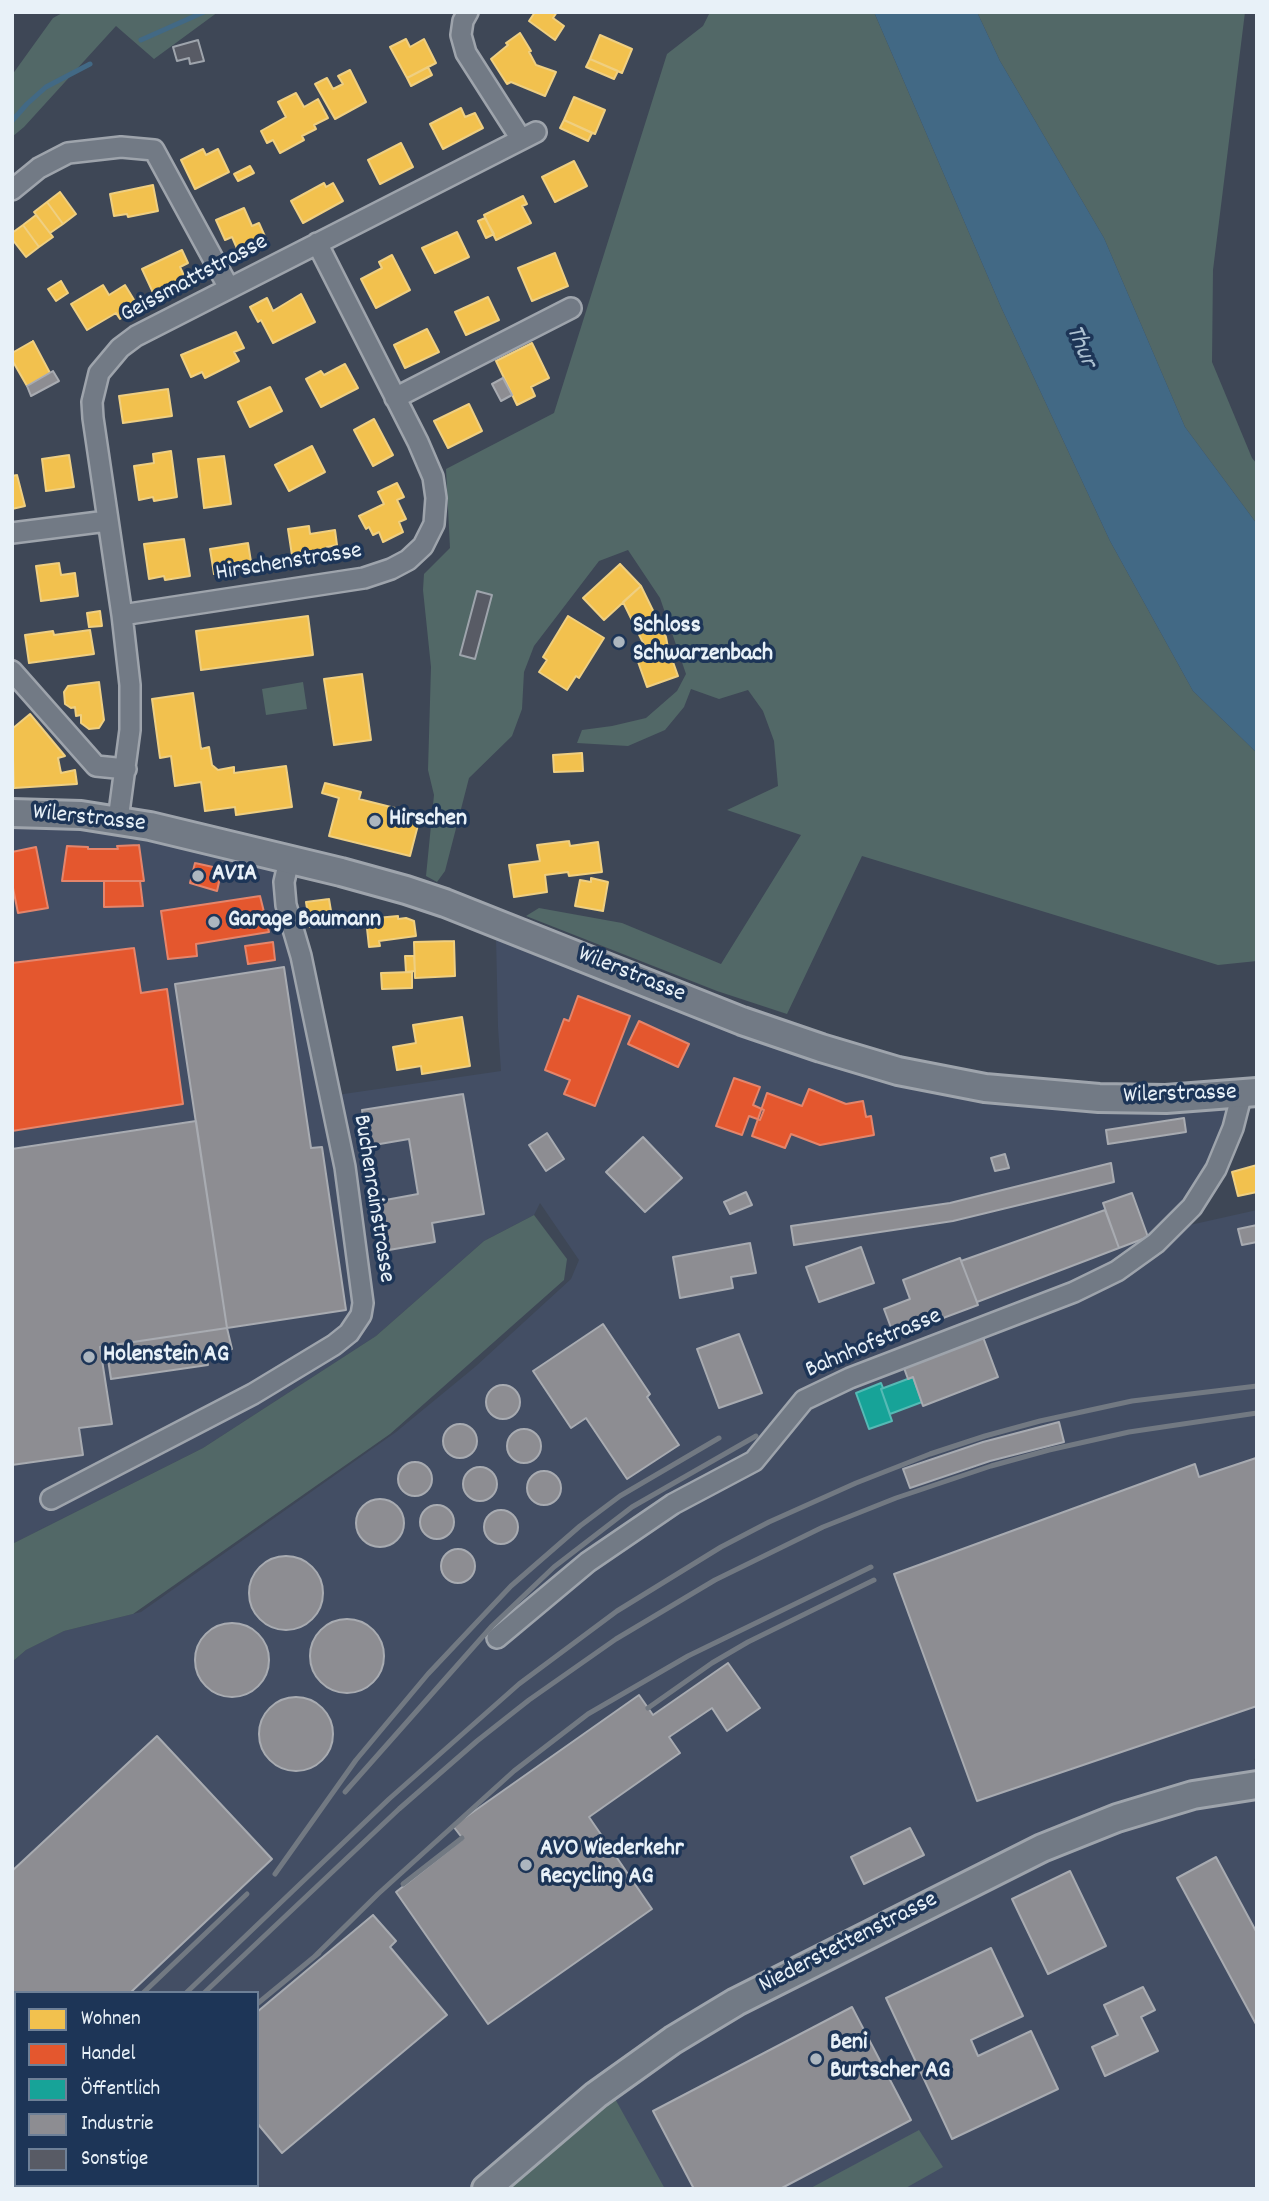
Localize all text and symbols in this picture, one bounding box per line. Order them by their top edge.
street label: Geissmattstrasse [116,229,274,331]
water label: Thur [1056,321,1102,373]
street label: Hirschenstrasse [214,538,364,590]
place label: Schloss Schwarzenbach [633,614,773,670]
marker: Schloss Schwarzenbach [611,634,627,650]
street label: Wilerstrasse [31,800,147,840]
place label: Hirschen [389,807,467,835]
marker: Hirschen [367,813,383,829]
place label: AVIA [212,862,257,890]
marker: AVIA [190,868,206,884]
place label: Garage Baumann [228,908,381,936]
marker: Garage Baumann [206,914,222,930]
street label: Wilerstrasse [573,941,689,1011]
street label: Wilerstrasse [1123,1080,1237,1112]
street label: Buchenrainstrasse [345,1113,399,1285]
street label: Bahnhofstrasse [802,1303,946,1387]
place label: Holenstein AG [103,1343,229,1371]
marker: Holenstein AG [81,1349,97,1365]
place label: AVO Wiederkehr Recycling AG [540,1837,684,1893]
marker: AVO Wiederkehr Recycling AG [518,1857,534,1873]
street label: Niederstettenstrasse [755,1887,943,2001]
legend [14,1991,259,2187]
text: Wohnen [81,2005,141,2035]
place label: Beni Burtscher AG [830,2031,950,2087]
text: Handel [81,2040,135,2070]
marker: Beni Burtscher AG [808,2051,824,2067]
text: Öffentlich [81,2075,160,2105]
text: Industrie [81,2110,154,2140]
text: Sonstige [81,2145,148,2175]

